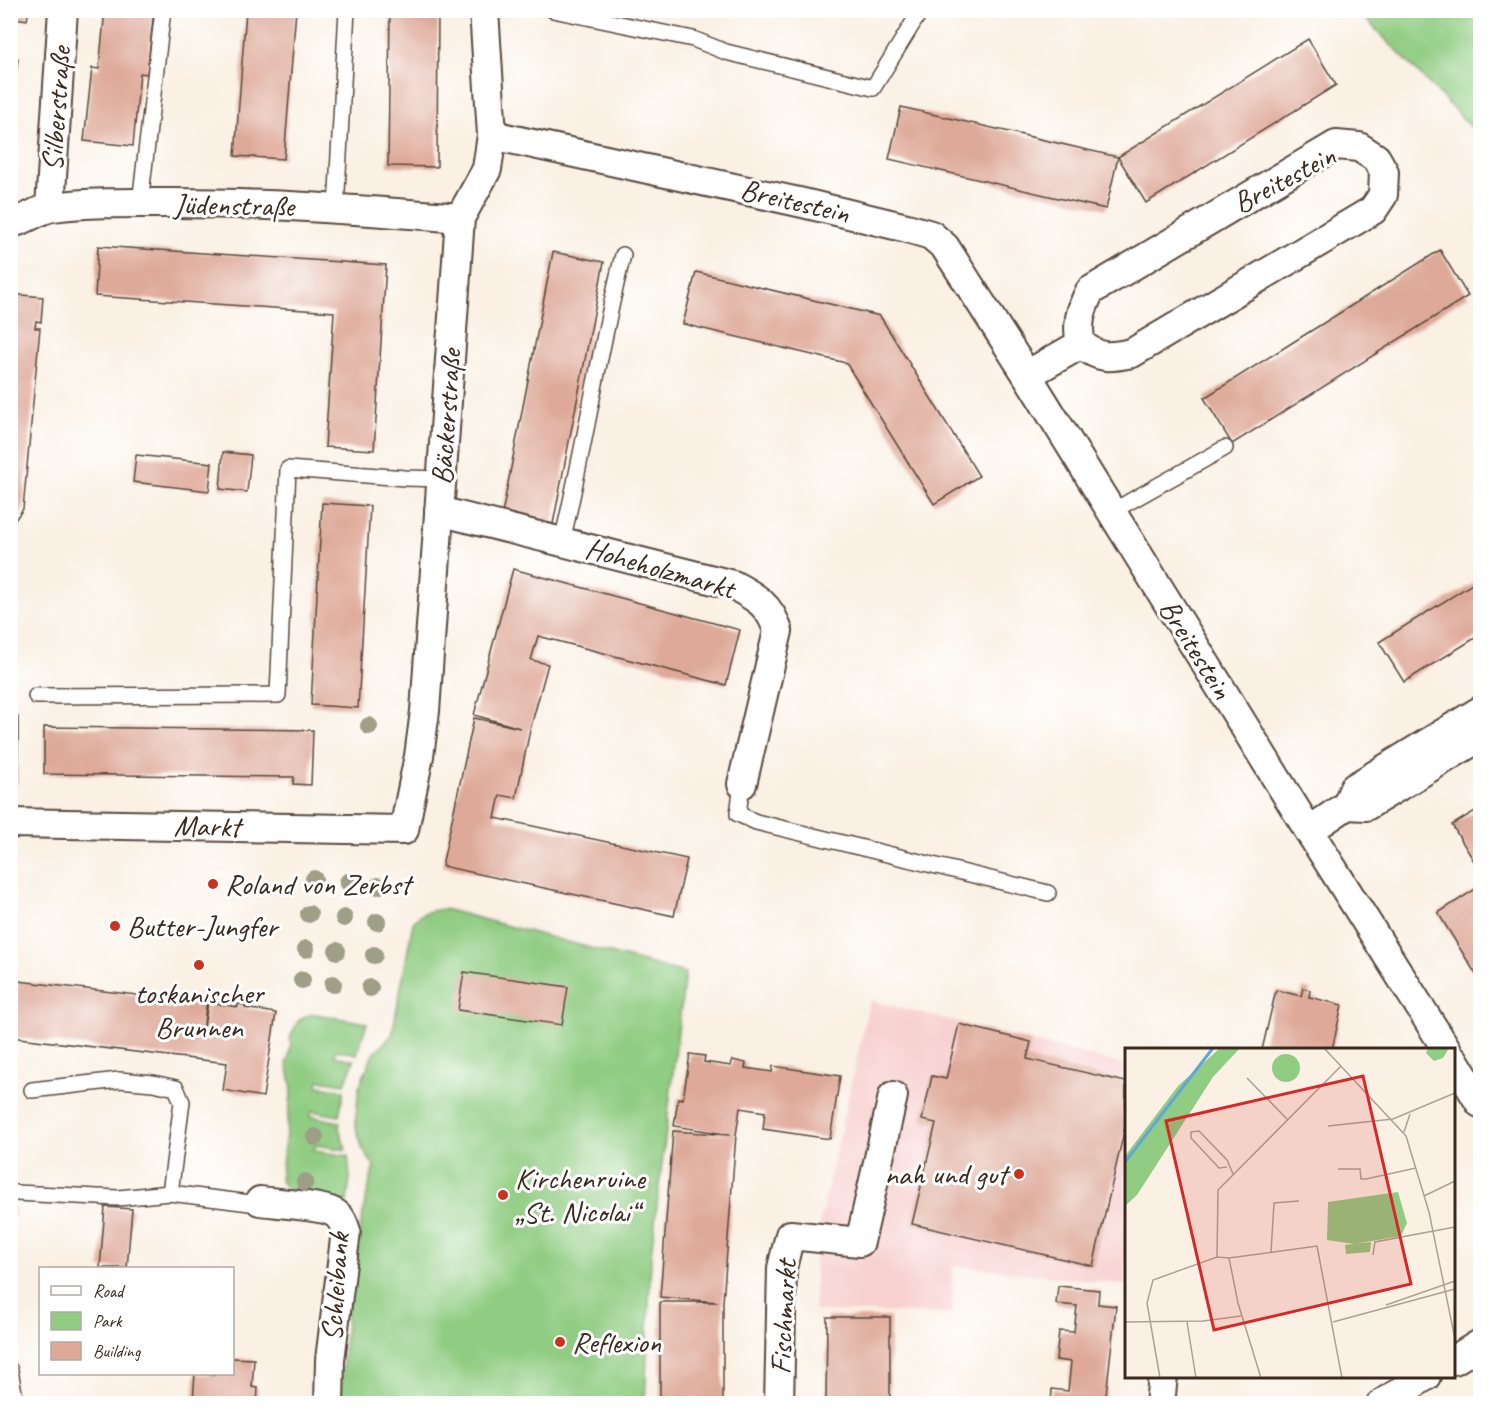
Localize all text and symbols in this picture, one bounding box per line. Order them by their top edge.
street label: Silberstraße [33,43,79,172]
street label: Breitestein [1226,136,1342,222]
street label: Breitestein [737,170,854,232]
street label: Jüdenstraße [172,185,297,225]
street label: Bäckerstraße [422,346,470,486]
street label: Hoheholzmarkt [581,529,742,608]
street label: Breitestein [1151,592,1242,706]
street label: Markt [173,806,245,846]
place label: Roland von Zerbst [225,865,415,903]
marker: Roland von Zerbst [206,877,220,891]
place label: Butter-Jungfer [127,907,280,945]
marker: Butter-Jungfer [108,919,122,933]
marker: toskanischer Brunnen [192,958,206,972]
place label: toskanischer Brunnen [135,974,266,1046]
inset map [1125,1048,1455,1378]
place label: nah und gut [884,1155,1011,1193]
place label: Kirchenruine „St. Nicolai“ [515,1159,647,1231]
marker: nah und gut [1012,1167,1026,1181]
marker: Kirchenruine „St. Nicolai“ [496,1188,510,1202]
street label: Schleibank [312,1230,358,1342]
street label: Fischmarkt [761,1256,805,1375]
legend [39,1267,234,1375]
text: Road [93,1280,126,1302]
text: Park [93,1310,123,1332]
place label: Reflexion [572,1323,662,1361]
marker: Reflexion [553,1335,567,1349]
text: Building [93,1340,142,1362]

